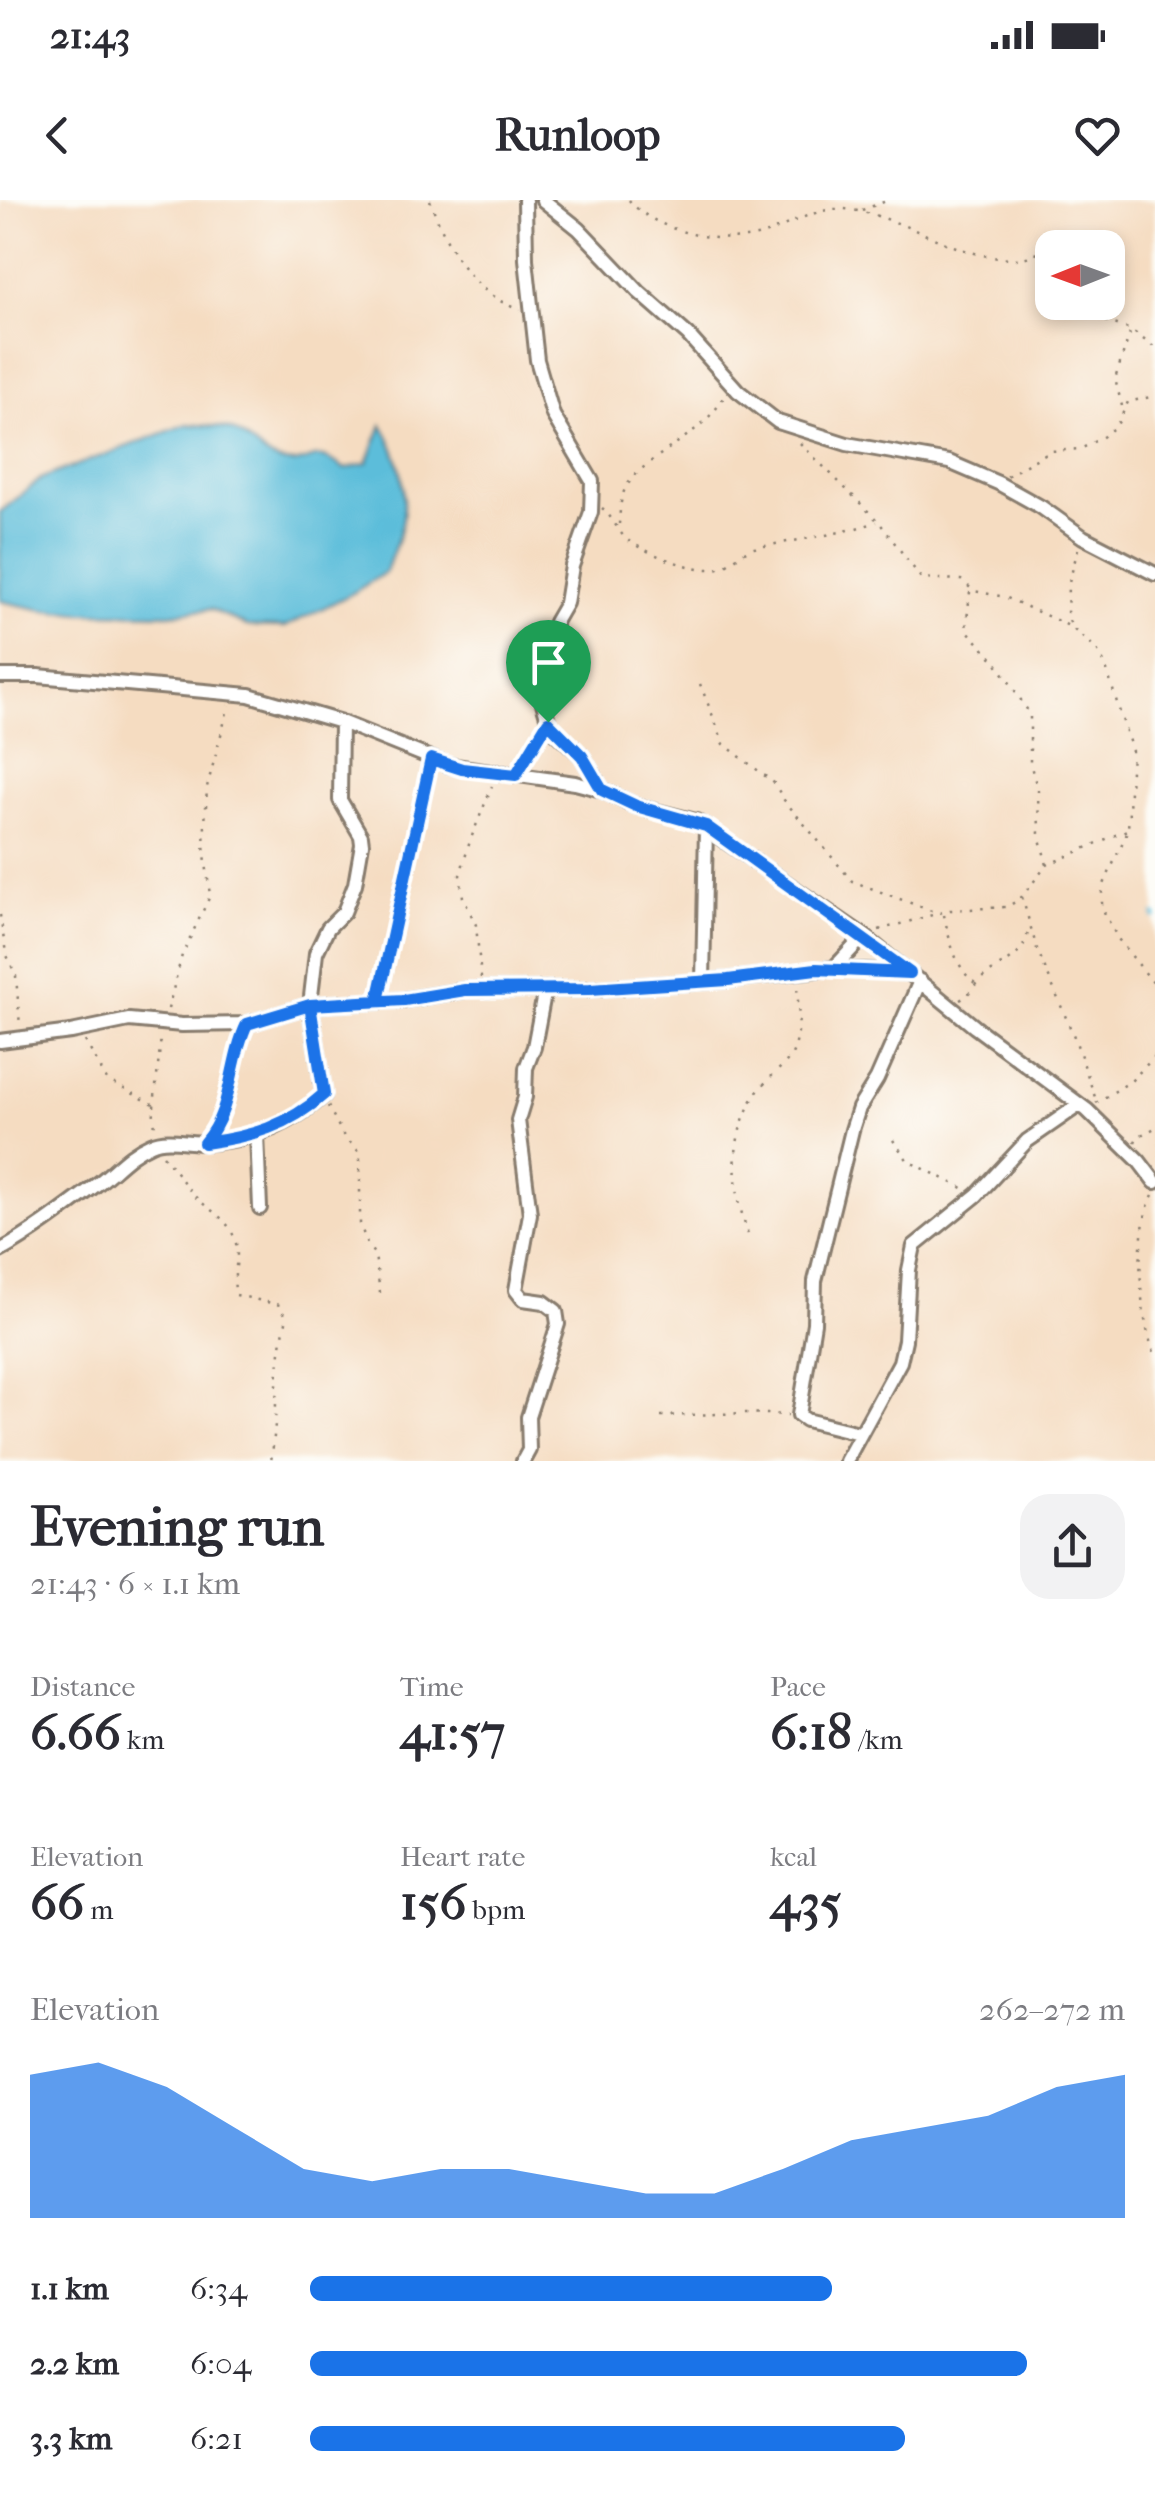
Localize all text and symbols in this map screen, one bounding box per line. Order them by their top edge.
text: 21:43 [50,13,130,58]
icon: back [30,108,85,163]
icon: heart [1070,108,1125,163]
text: Runloop [495,109,660,162]
north arrow [1035,230,1125,320]
map controls [1035,230,1125,320]
pin [506,620,591,723]
icon: arrive [521,635,576,690]
button: share [1020,1494,1125,1599]
text: Evening run [30,1495,324,1559]
text: 21:43 · 6 × 1.1 km [30,1565,240,1602]
text: Distance [30,1670,135,1703]
text: Time [400,1670,464,1703]
text: Pace [770,1670,826,1703]
text: 6.66 [30,1703,121,1762]
text: 41:57 [400,1703,505,1762]
text: 6:18 [770,1703,852,1762]
text: km [121,1723,165,1756]
text: /km [852,1723,903,1756]
text: Elevation [30,1840,143,1873]
text: Heart rate [400,1840,525,1873]
text: kcal [770,1840,817,1873]
text: 66 [30,1873,84,1932]
text: 156 [400,1873,466,1932]
text: 435 [770,1873,842,1932]
text: m [84,1893,113,1926]
text: bpm [466,1893,525,1926]
text: Elevation [30,1991,159,2028]
text: 262–272 m [979,1991,1125,2028]
text: 1.1 km [30,2270,109,2307]
text: 6:34 [190,2270,247,2307]
text: 2.2 km [30,2345,119,2382]
text: 6:04 [190,2345,251,2382]
text: 3.3 km [30,2420,112,2457]
text: 6:21 [190,2420,243,2457]

